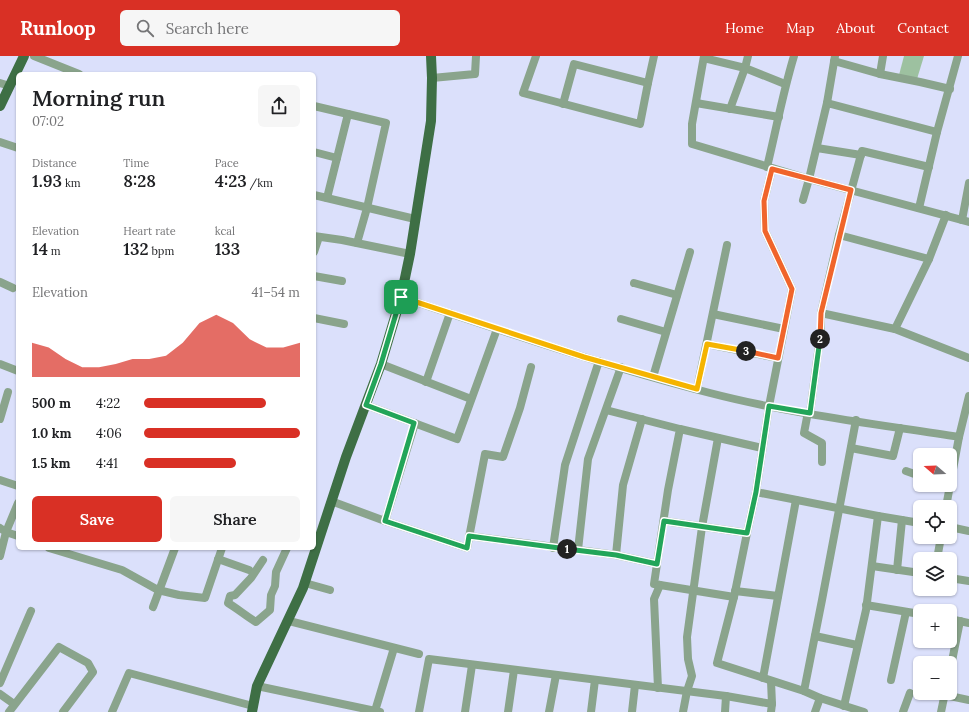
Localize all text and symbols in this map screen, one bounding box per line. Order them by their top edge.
search box [120,10,400,46]
text: Runloop [20,16,96,40]
icon: search [134,17,156,39]
text: Search here [166,19,249,38]
text: Home [725,19,764,37]
text: Map [786,19,814,37]
text: About [836,19,875,37]
text: Contact [897,19,949,37]
text: Morning run [32,84,165,112]
button: share [258,85,300,127]
text: 07:02 [32,113,64,130]
text: Distance [32,156,77,170]
text: Time [123,156,149,170]
text: Pace [215,156,239,170]
text: 1.93 [32,170,62,192]
text: 8:28 [123,170,156,192]
text: 4:23 [215,170,247,192]
text: km [62,176,81,190]
text: /km [247,176,273,190]
text: Elevation [32,224,79,238]
text: Heart rate [123,224,176,238]
text: kcal [215,224,235,238]
text: 14 [32,238,48,260]
text: 132 [123,238,149,260]
text: 133 [215,238,240,260]
text: m [48,244,61,258]
text: bpm [149,244,174,258]
pin [384,280,418,314]
text: Elevation [32,284,88,301]
text: 41–54 m [252,284,300,301]
icon: arrive [390,286,412,308]
pin: 2 [810,329,830,349]
text: 2 [817,332,823,346]
pin: 3 [736,341,756,361]
text: 3 [743,344,749,358]
text: 500 m [32,395,71,412]
text: 4:22 [96,395,120,412]
text: 1.0 km [32,425,71,442]
text: 4:06 [96,425,122,442]
north arrow [913,448,957,492]
map controls [913,448,957,700]
text: 1.5 km [32,455,70,472]
text: 4:41 [96,455,118,472]
button: Save [32,496,162,542]
button: Share [170,496,300,542]
button: locate [913,500,957,544]
pin: 1 [557,539,577,559]
text: 1 [565,542,569,556]
button: layers [913,552,957,596]
button: + [913,604,957,648]
button: − [913,656,957,700]

